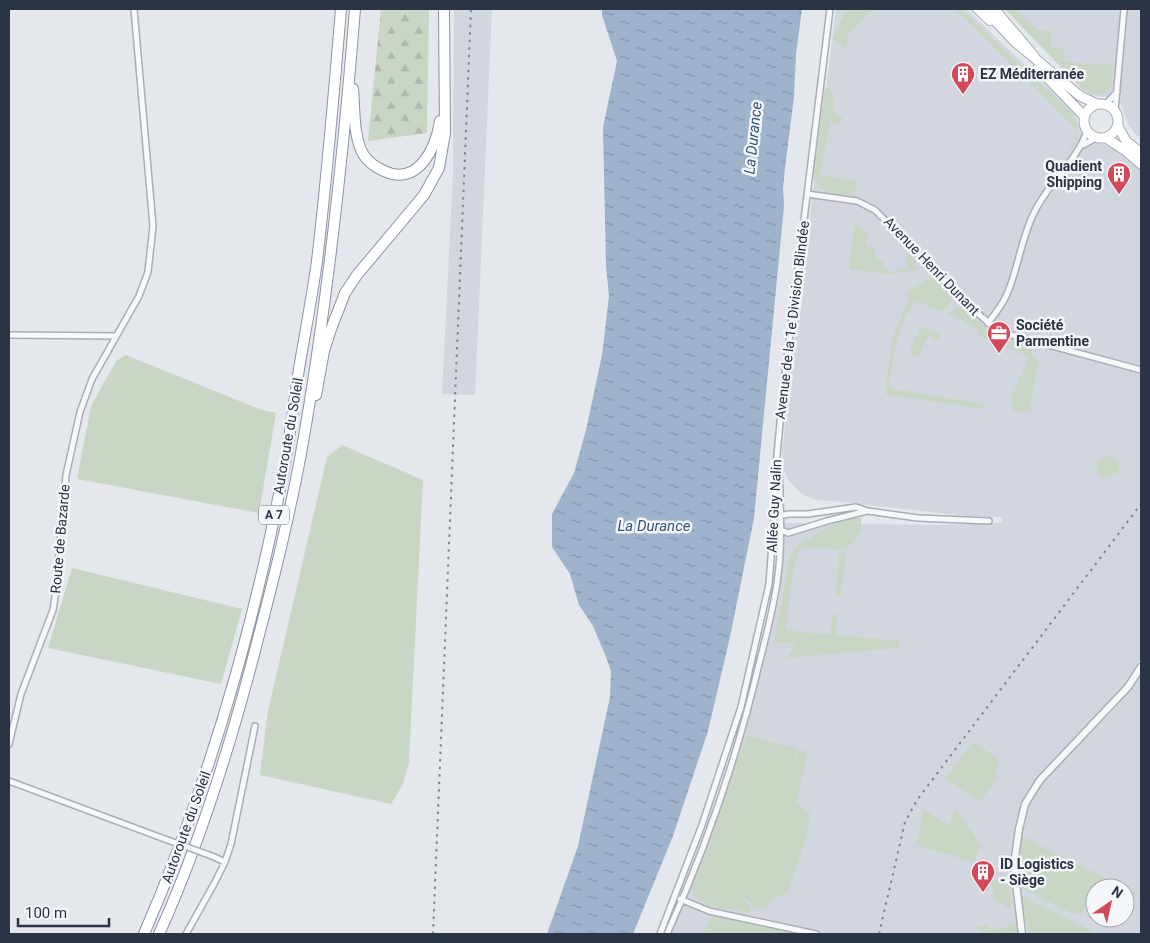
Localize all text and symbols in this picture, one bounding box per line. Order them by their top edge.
building icon: EZ Méditerranée [950,61,976,95]
place label: EZ Méditerranée [980,66,1084,82]
water label: La Durance [740,101,766,175]
place label: Quadient Shipping [1045,158,1102,190]
building icon: Quadient Shipping [1106,161,1132,195]
street label: Avenue Henri Dunant [881,213,983,319]
street label: Avenue de la 1e Division Blindée [772,220,812,420]
place label: Société Parmentine [1016,317,1089,349]
office icon: Société Parmentine [986,320,1012,354]
street label: Autoroute du Soleil [270,376,306,496]
street label: Allée Guy Nalin [764,459,784,553]
street label: Route de Bazarde [47,484,73,594]
road number: A 7 [259,506,289,524]
water label: La Durance [618,517,691,535]
street label: Autoroute du Soleil [158,769,214,885]
place label: ID Logistics - Siège [1000,856,1074,888]
building icon: ID Logistics - Siège [970,859,996,893]
north arrow [1085,878,1135,928]
text: N [1109,883,1126,902]
scale bar [18,896,109,928]
text: 100 m [25,904,67,922]

